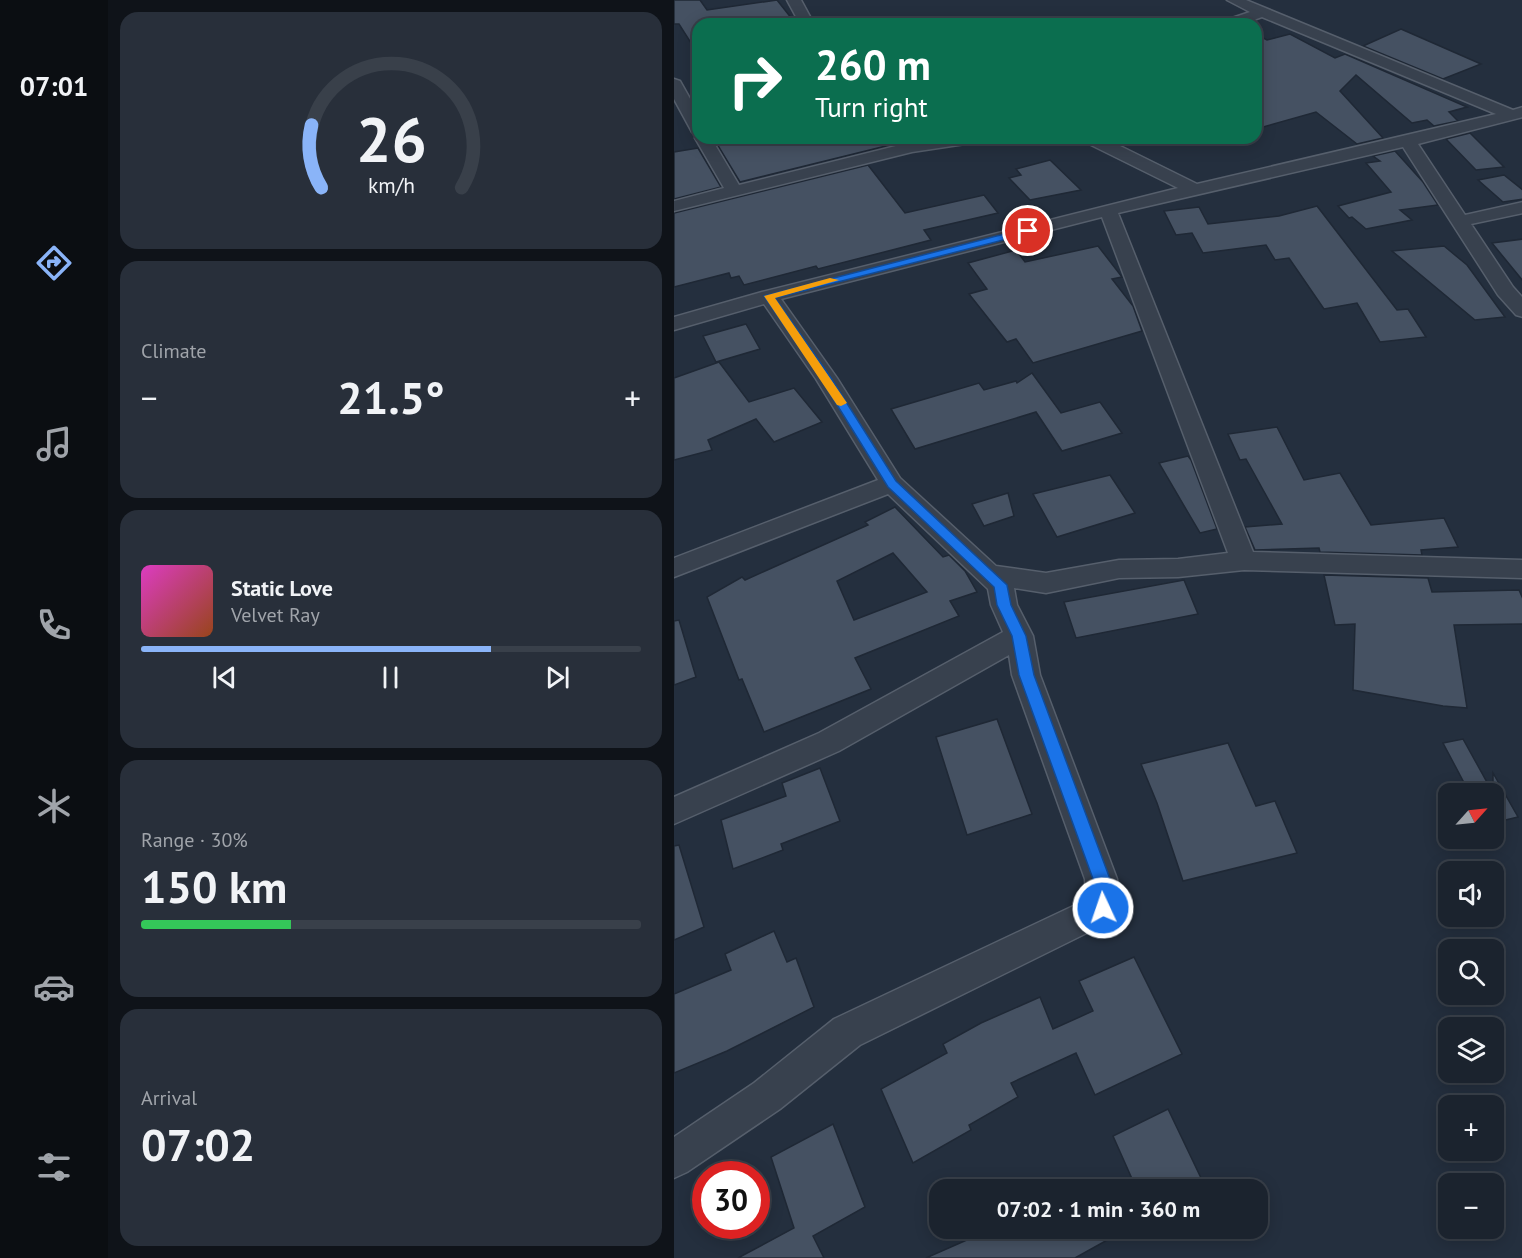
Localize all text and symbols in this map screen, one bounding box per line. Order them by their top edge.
text: 260 m [815,37,931,92]
icon: right [716,42,794,120]
text: 07:01 [20,69,88,103]
text: Turn right [815,90,928,124]
text: 26 [356,98,426,179]
text: km/h [367,171,414,199]
pin [1002,205,1053,256]
icon: arrive [1011,214,1044,247]
icon: directions [33,242,75,284]
text: Climate [141,338,207,364]
text: 21.5° [337,368,445,426]
text: − [141,376,158,419]
text: + [624,376,641,419]
icon: music [33,423,75,465]
text: Static Love [231,574,333,602]
text: Velvet Ray [231,602,320,628]
icon: phone [33,604,75,646]
icon: previous [208,661,241,694]
icon: pause [374,661,407,694]
icon: next [541,661,574,694]
north arrow [1438,783,1504,849]
map controls [1438,783,1504,1239]
icon: climate [33,785,75,827]
text: Range · 30% [141,827,248,853]
text: 150 km [141,857,287,915]
button: sound [1438,861,1504,927]
position arrow [1071,876,1135,940]
button: search [1438,939,1504,1005]
icon: car [33,966,75,1008]
button: layers [1438,1017,1504,1083]
text: Arrival [141,1085,197,1111]
button: + [1438,1095,1504,1161]
text: 07:02 [141,1115,255,1173]
icon: filters [33,1146,75,1188]
speed limit sign: 30 [692,1161,770,1239]
button: − [1438,1173,1504,1239]
text: 07:02 · 1 min · 360 m [997,1195,1200,1223]

